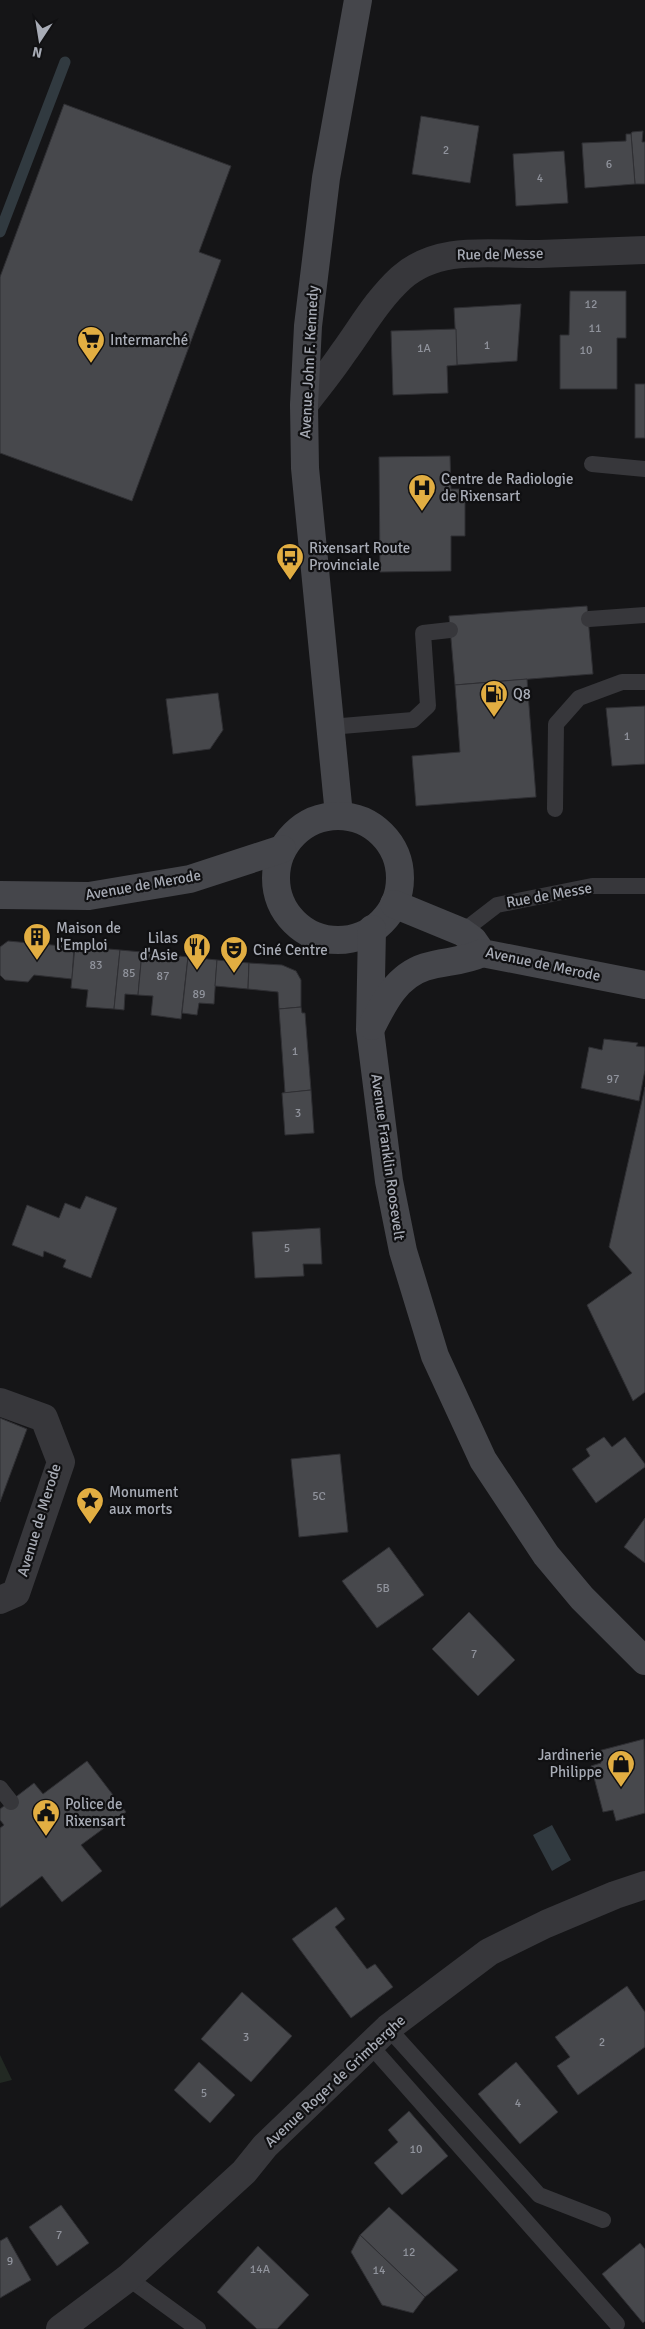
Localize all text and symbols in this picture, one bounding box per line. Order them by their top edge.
north arrow [15,15,65,65]
text: N [31,43,44,62]
house number: 2 [443,143,449,158]
house number: 6 [606,157,612,172]
house number: 4 [537,171,544,186]
street label: Rue de Messe [457,244,543,264]
street label: Avenue John F. Kennedy [296,285,322,439]
house number: 12 [585,297,597,312]
house number: 11 [589,321,601,336]
supermarket icon: Intermarché [76,325,106,364]
place label: Intermarché [110,331,188,349]
house number: 1 [484,338,490,353]
house number: 1A [417,341,432,356]
house number: 10 [580,343,592,358]
place label: Centre de Radiologie de Rixensart [441,470,573,505]
hospital icon: Centre de Radiologie de Rixensart [407,473,437,512]
place label: Rixensart Route Provinciale [309,539,410,574]
bus stop icon: Rixensart Route Provinciale [275,542,305,581]
fuel station icon: Q8 [479,679,509,718]
place label: Q8 [513,685,531,703]
house number: 1 [624,729,630,744]
street label: Avenue de Merode [84,866,202,904]
street label: Rue de Messe [505,879,593,911]
place label: Maison de l'Emploi [56,919,121,954]
building icon: Maison de l'Emploi [22,922,52,961]
place label: Lilas d'Asie [140,929,178,964]
restaurant icon: Lilas d'Asie [182,932,212,971]
theatre icon: Ciné Centre [219,935,249,974]
place label: Ciné Centre [253,941,328,959]
street label: Avenue de Merode [484,943,602,985]
house number: 83 [90,958,102,973]
house number: 85 [123,966,135,981]
house number: 87 [157,969,169,984]
house number: 89 [193,987,205,1002]
house number: 1 [292,1044,298,1059]
house number: 97 [607,1072,619,1087]
street label: Avenue Franklin Roosevelt [367,1073,409,1241]
house number: 3 [295,1106,301,1121]
house number: 5 [284,1241,290,1256]
street label: Avenue de Merode [13,1461,65,1579]
place label: Monument aux morts [109,1483,178,1518]
place icon: Monument aux morts [75,1486,105,1525]
house number: 5C [312,1489,326,1504]
house number: 5B [376,1581,390,1596]
house number: 7 [471,1647,477,1662]
place label: Jardinerie Philippe [538,1746,602,1781]
shop icon: Jardinerie Philippe [606,1749,636,1788]
place label: Police de Rixensart [65,1795,126,1830]
public building icon: Police de Rixensart [31,1798,61,1837]
street label: Avenue Roger de Grimberghe [261,2011,409,2151]
house number: 3 [243,2030,249,2045]
house number: 2 [599,2035,605,2050]
house number: 5 [201,2086,207,2101]
house number: 4 [515,2096,522,2111]
house number: 10 [410,2142,422,2157]
house number: 7 [56,2228,62,2243]
house number: 12 [403,2245,415,2260]
house number: 9 [7,2254,13,2269]
house number: 14A [250,2262,271,2277]
house number: 14 [373,2263,386,2278]

